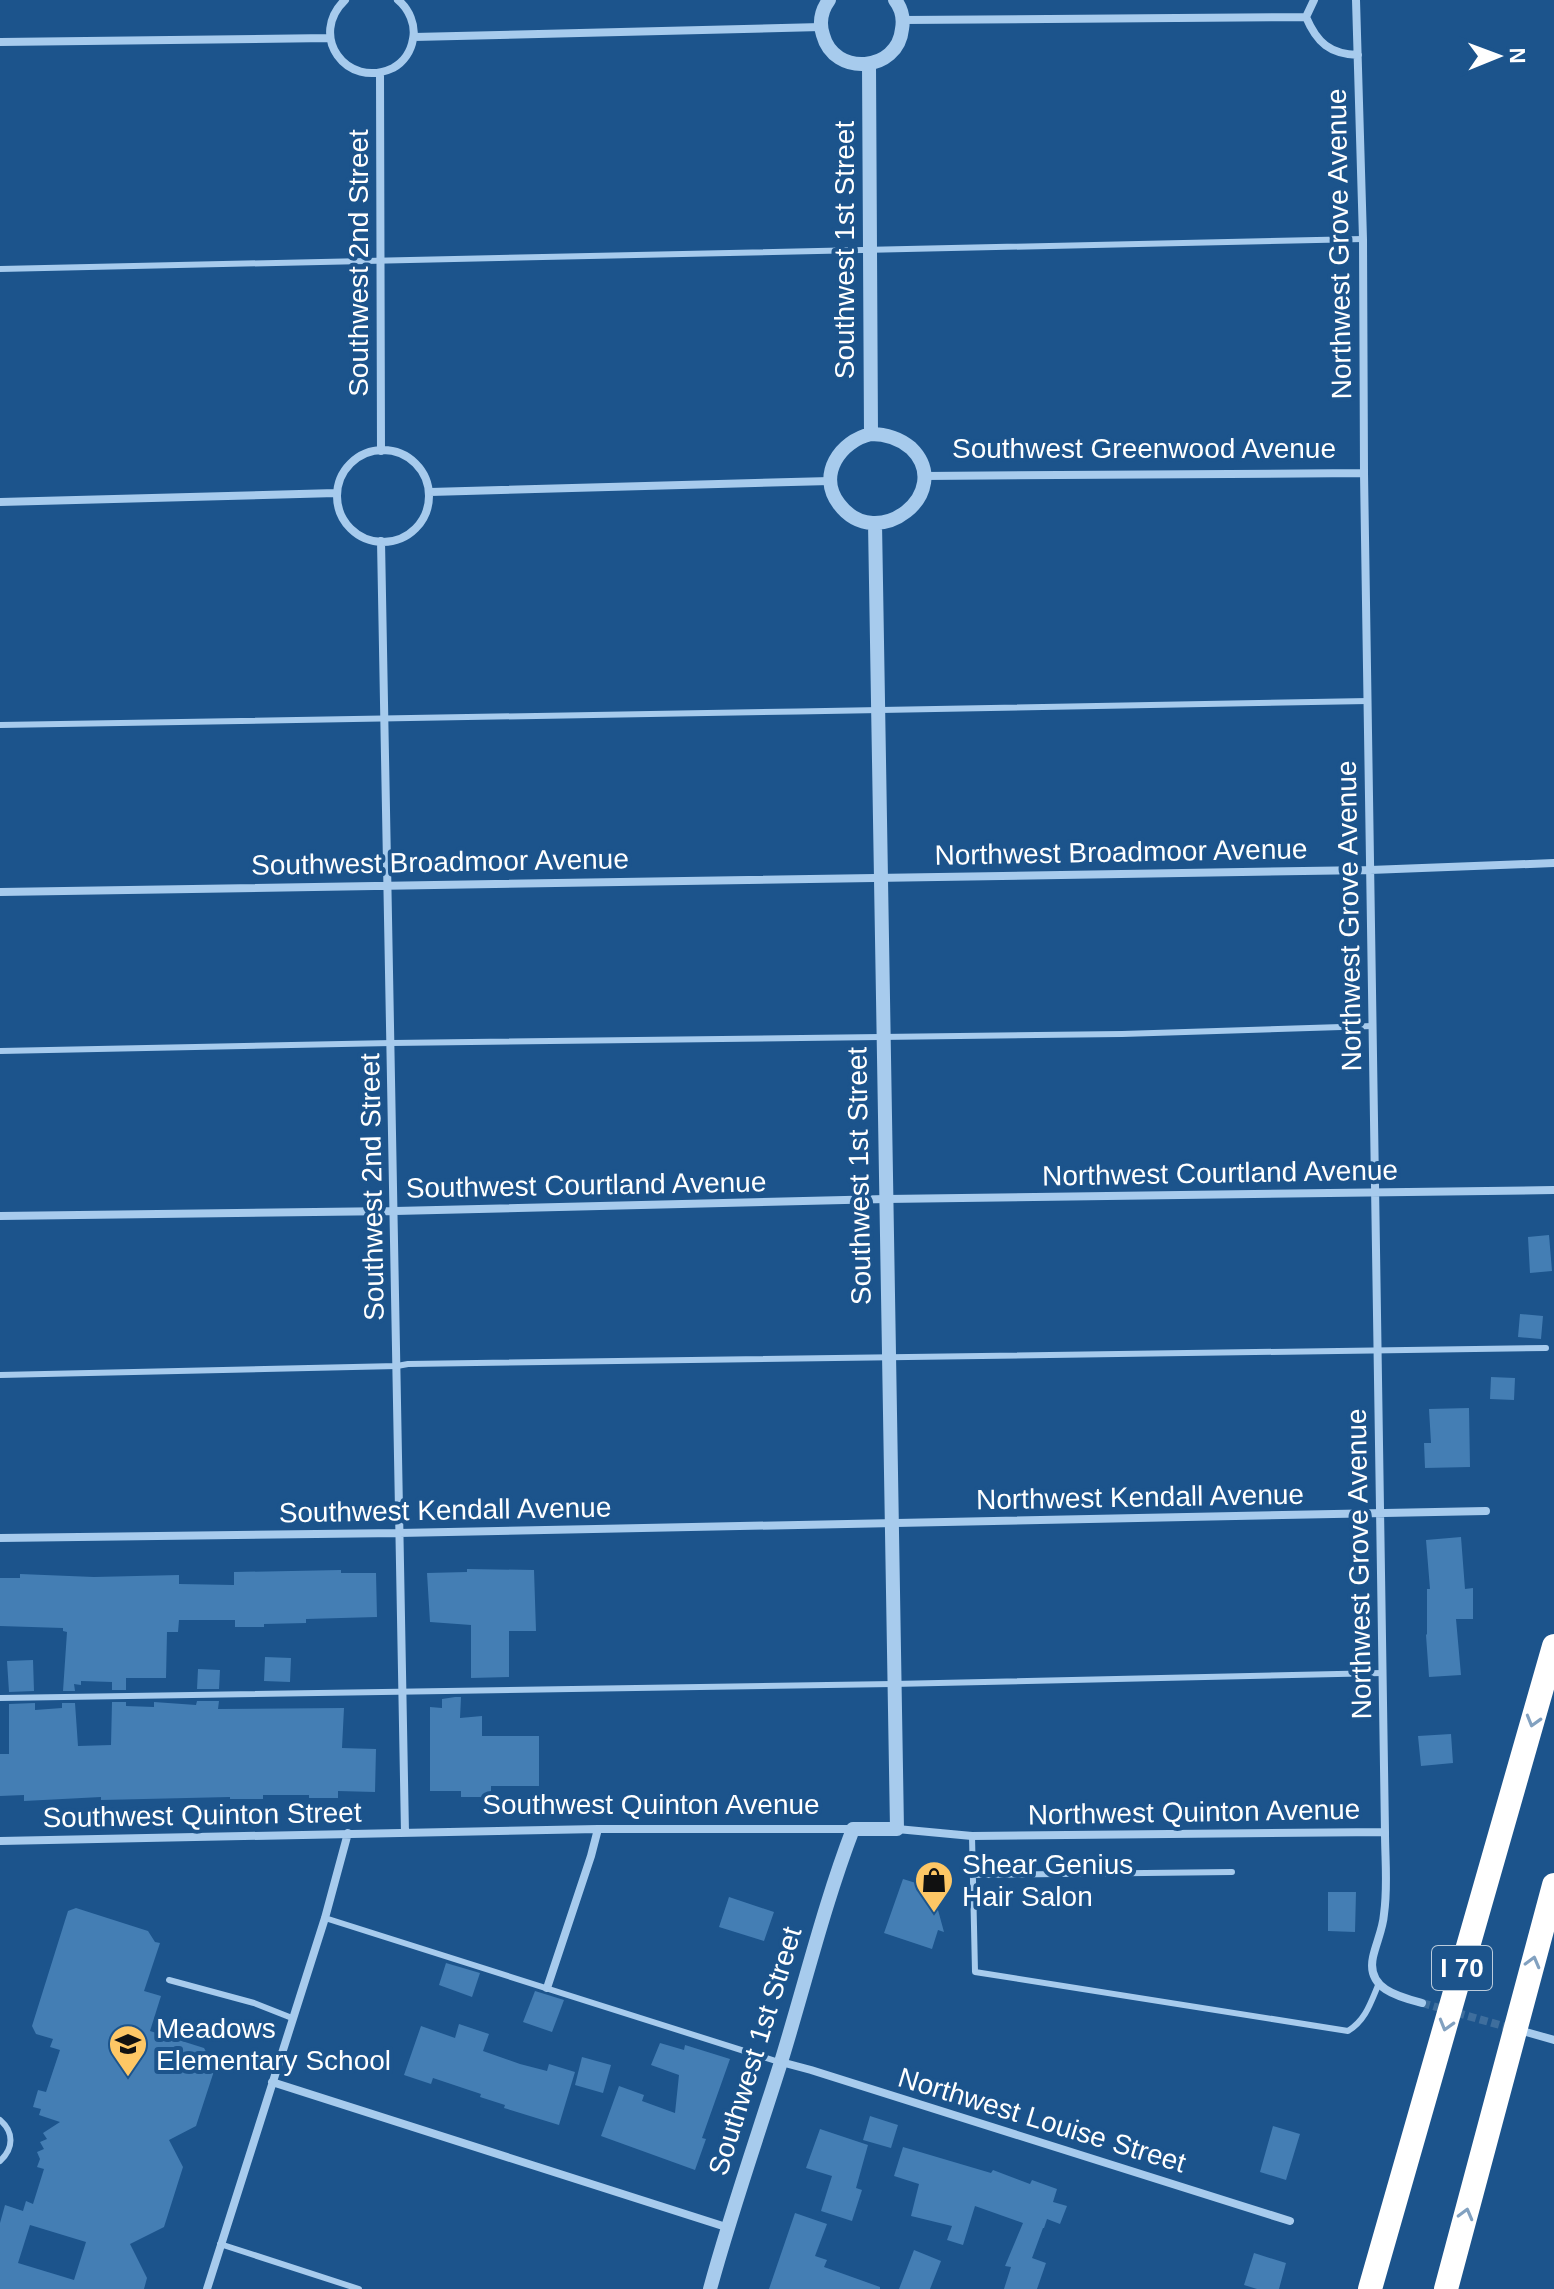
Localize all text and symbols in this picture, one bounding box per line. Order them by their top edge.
north arrow [1458,16,1538,96]
text: N [1505,47,1530,64]
street label: Northwest Grove Avenue [1321,88,1357,400]
street label: Southwest 1st Street [829,121,860,379]
street label: Southwest 2nd Street [343,129,374,397]
street label: Southwest Greenwood Avenue [952,433,1336,464]
street label: Northwest Grove Avenue [1331,760,1367,1072]
street label: Northwest Broadmoor Avenue [934,833,1308,871]
street label: Southwest Broadmoor Avenue [251,843,629,881]
street label: Southwest 1st Street [841,1046,877,1305]
street label: Southwest 2nd Street [354,1053,390,1321]
street label: Northwest Courtland Avenue [1042,1154,1398,1192]
street label: Southwest Courtland Avenue [405,1166,767,1204]
street label: Northwest Grove Avenue [1341,1408,1377,1720]
street label: Northwest Kendall Avenue [976,1479,1304,1515]
street label: Southwest Kendall Avenue [278,1492,612,1528]
one-way arrow [1525,1714,1542,1728]
street label: Southwest Quinton Avenue [482,1789,820,1820]
street label: Northwest Quinton Avenue [1027,1794,1361,1830]
street label: Southwest Quinton Street [42,1797,362,1833]
place label: Shear Genius Hair Salon [962,1849,1133,1912]
shop icon: Shear Genius Hair Salon [913,1859,955,1914]
street label: Southwest 1st Street [702,1923,808,2179]
road number: I 70 [1432,1946,1492,1990]
one-way arrow [1524,1956,1541,1970]
place label: Meadows Elementary School [156,2013,391,2076]
one-way arrow [1439,2018,1455,2032]
school or university icon: Meadows Elementary School [107,2023,149,2078]
street label: Northwest Louise Street [895,2061,1190,2179]
one-way arrow [1457,2207,1474,2221]

